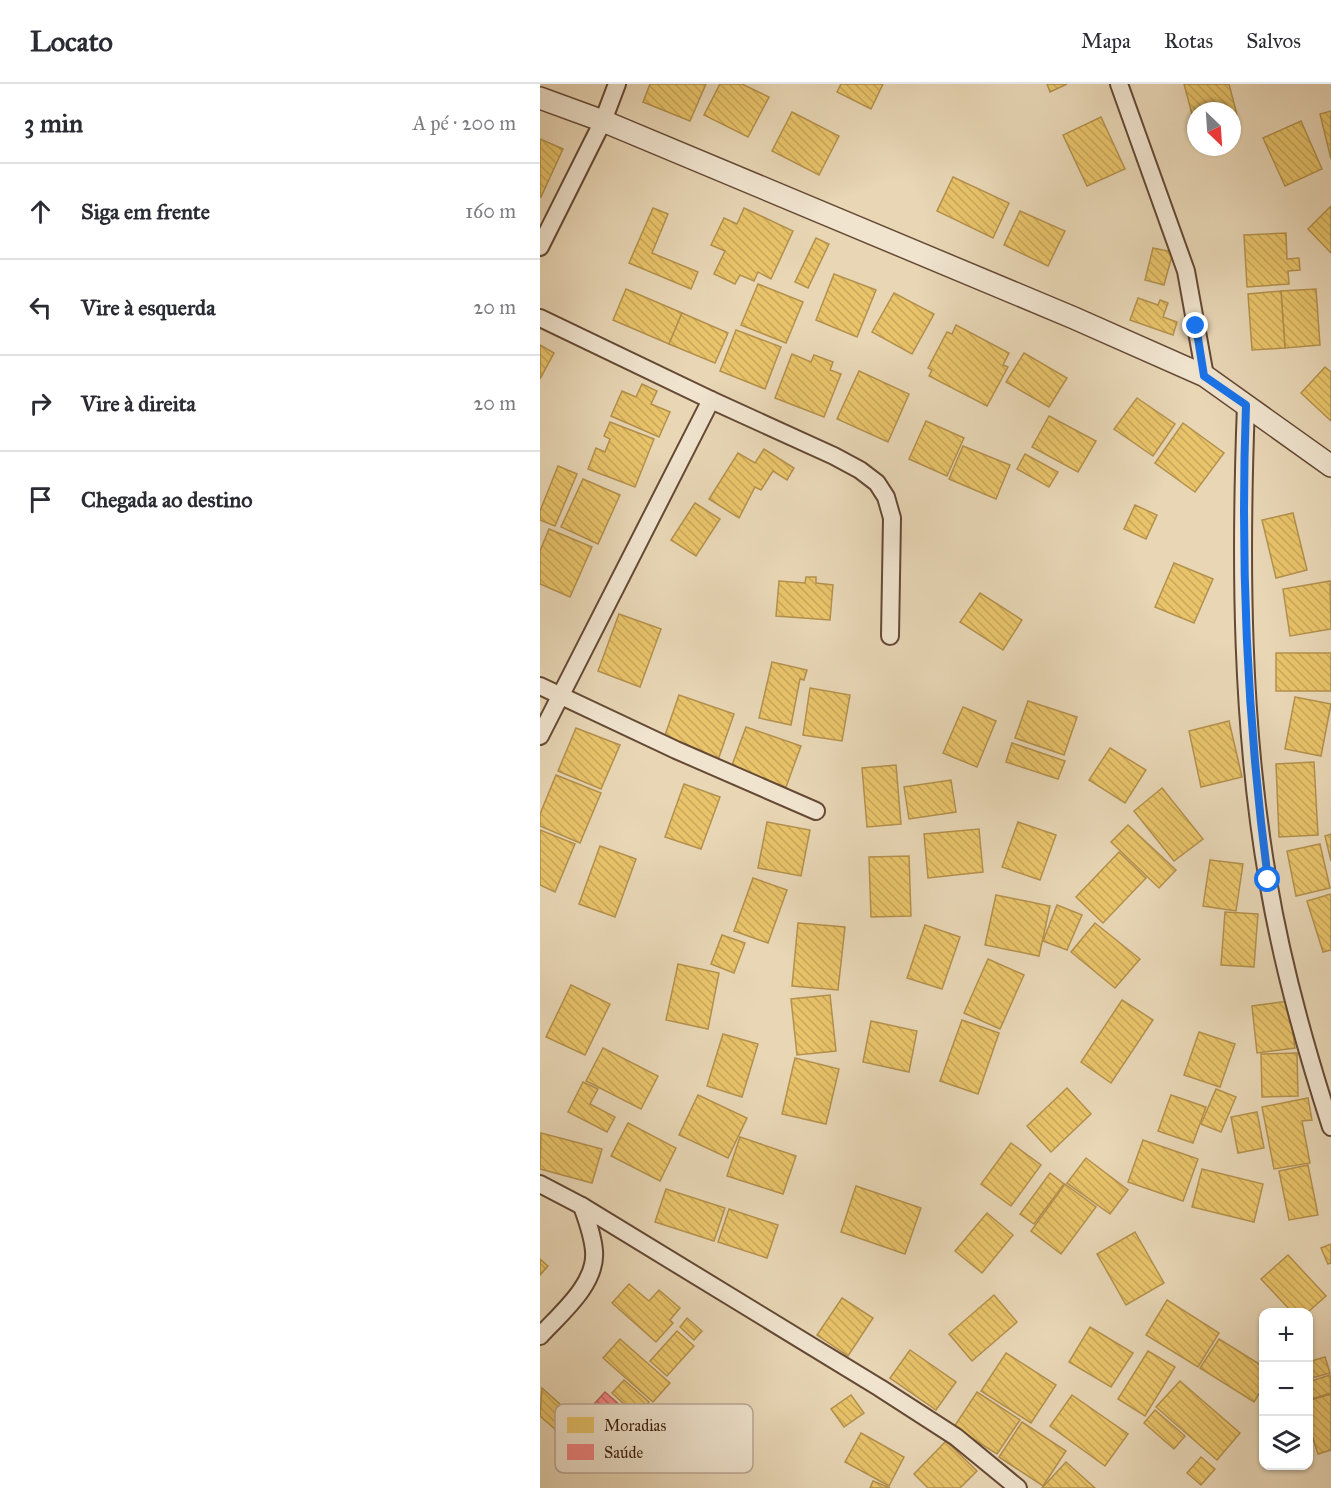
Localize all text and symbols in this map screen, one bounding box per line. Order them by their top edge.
text: Locato [30,24,113,59]
text: Mapa [1081,28,1131,54]
text: Rotas [1164,28,1213,54]
text: Salvos [1246,28,1301,54]
north arrow [1187,102,1241,156]
text: 3 min [24,107,83,139]
text: A pé · 200 m [413,111,516,135]
icon: ahead [24,195,57,228]
text: Siga em frente [81,198,210,225]
text: 160 m [465,199,516,223]
icon: left [24,291,57,324]
text: Vire à esquerda [81,294,215,321]
text: 20 m [473,295,516,319]
route end [1182,312,1208,338]
icon: right [24,387,57,420]
text: Vire à direita [81,390,196,417]
text: 20 m [473,391,516,415]
icon: arrive [24,483,57,516]
text: Chegada ao destino [81,486,252,513]
route start [1254,866,1280,892]
map controls [1259,1308,1313,1470]
button: + [1259,1308,1313,1362]
button: − [1259,1362,1313,1416]
legend [555,1404,753,1473]
text: Moradias [604,1416,666,1435]
button: layers [1259,1416,1313,1470]
text: Saúde [604,1443,644,1462]

